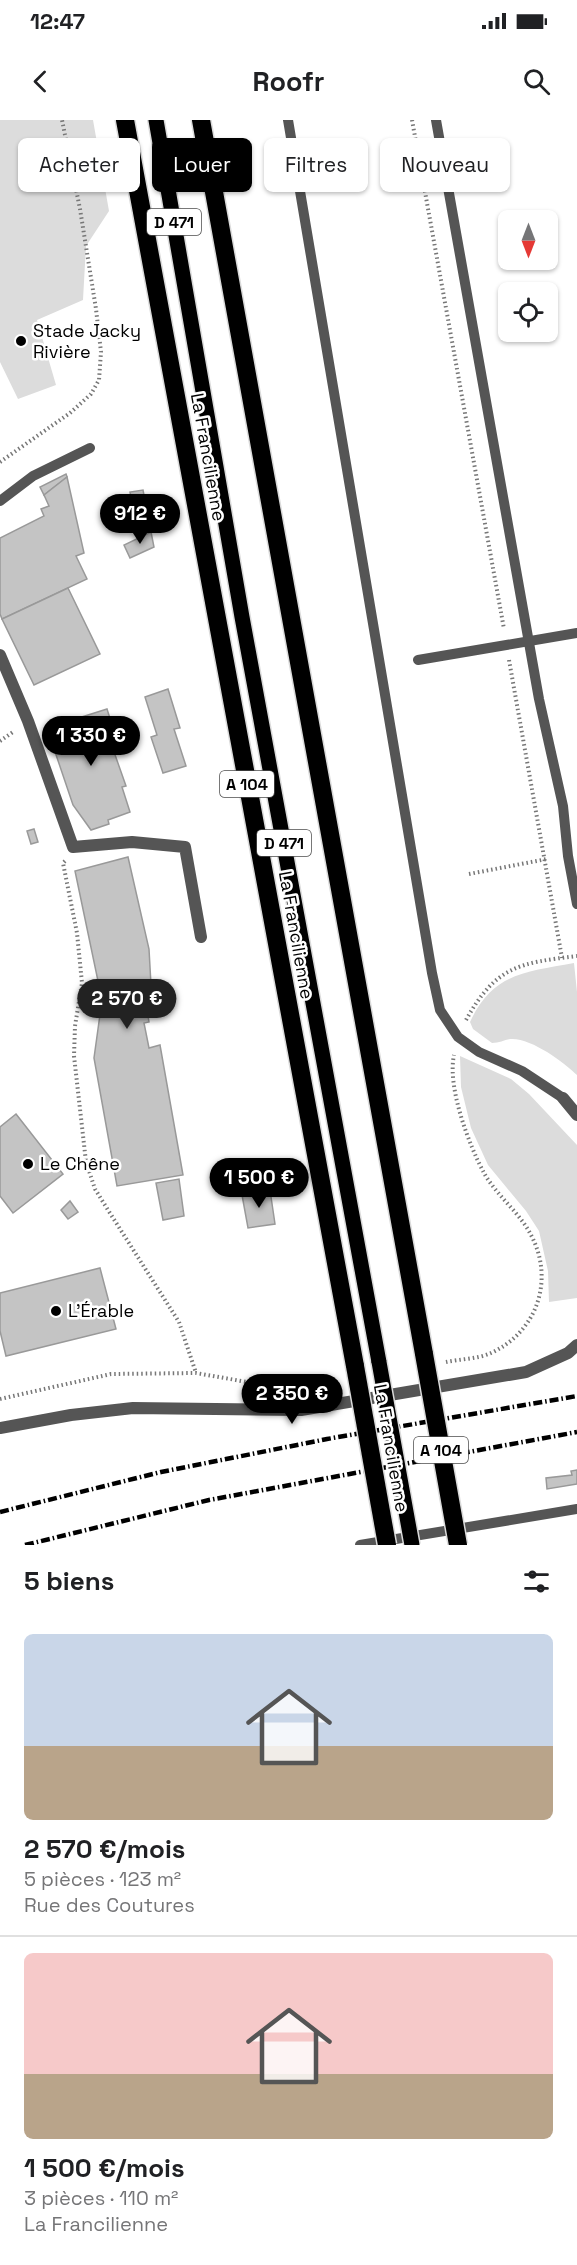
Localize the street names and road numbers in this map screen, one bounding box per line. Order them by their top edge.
road number: D 471 [147,209,201,235]
street label: La Francilienne [186,391,231,523]
road number: A 104 [220,771,274,797]
road number: D 471 [257,830,311,856]
street label: La Francilienne [274,869,319,1001]
street label: La Francilienne [369,1382,414,1514]
road number: A 104 [414,1437,468,1463]

